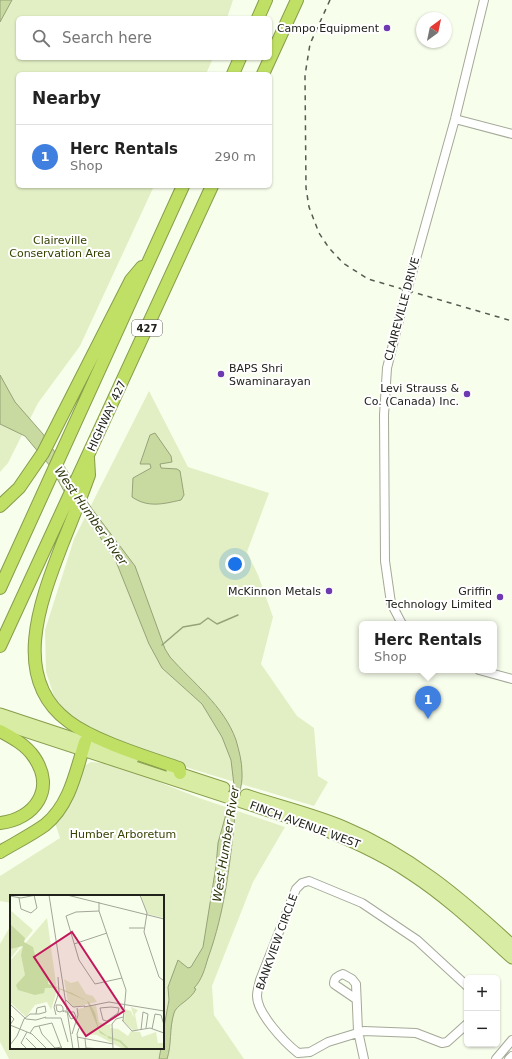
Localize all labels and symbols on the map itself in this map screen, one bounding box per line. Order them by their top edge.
north arrow [416,12,452,48]
place label: Campo Equipment [277,22,380,35]
marker: Campo Equipment [382,23,392,33]
park label: Claireville Conservation Area [9,234,111,260]
street label: CLAIREVILLE DRIVE [382,256,422,362]
road number: 427 [132,320,162,336]
place label: BAPS Shri Swaminarayan [229,362,311,388]
marker: BAPS Shri Swaminarayan [216,369,226,379]
street label: HIGHWAY 427 [85,379,129,453]
place label: Levi Strauss & Co. (Canada) Inc. [364,382,459,408]
marker: Levi Strauss & Co. (Canada) Inc. [462,389,472,399]
water label: West Humber River [52,464,131,569]
your location [225,554,245,574]
place label: McKinnon Metals [228,585,321,598]
place label: Griffin Technology Limited [385,585,492,611]
marker: McKinnon Metals [324,586,334,596]
marker: Griffin Technology Limited [495,592,505,602]
pin: 1 [415,686,441,719]
water label: West Humber River [210,784,242,903]
street label: FINCH AVENUE WEST [248,799,362,851]
park label: Humber Arboretum [70,828,176,841]
street label: BANKVIEW CIRCLE [254,892,300,992]
inset map [10,895,164,1049]

